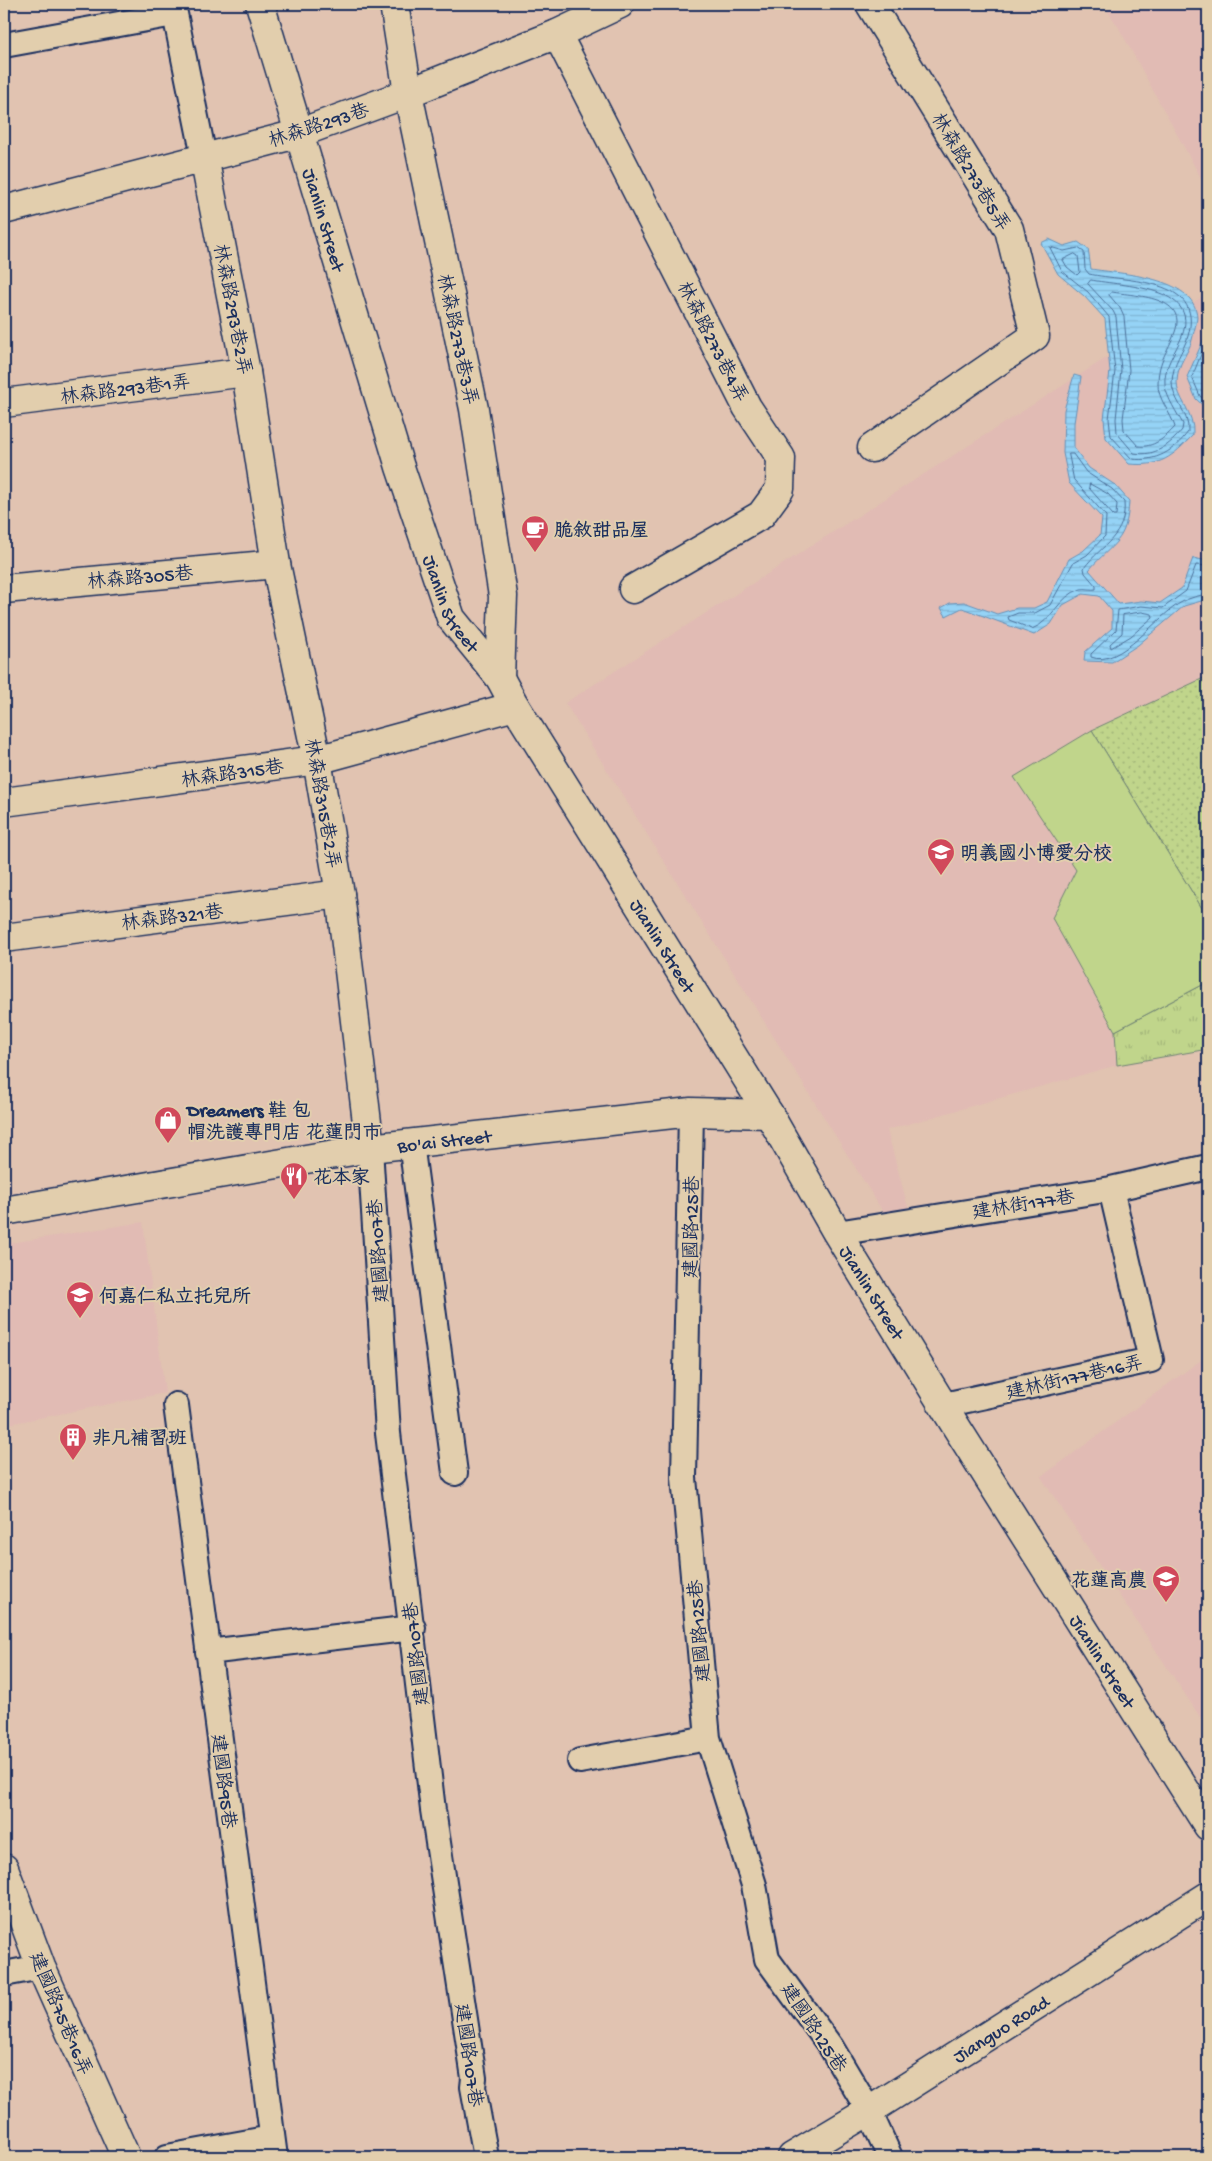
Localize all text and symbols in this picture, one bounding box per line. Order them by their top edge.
street label: 林森路293巷 [265,99,372,154]
street label: 林森路273巷5弄 [925,109,1014,236]
street label: Jianlin Street [295,166,349,277]
street label: 林森路293巷2弄 [207,242,256,377]
street label: 林森路273巷3弄 [430,272,482,408]
street label: 林森路273巷4弄 [670,278,752,407]
street label: 林森路293巷1弄 [59,371,192,411]
cafe icon: 脆敘甜品屋 [520,514,550,553]
place label: 脆敘甜品屋 [554,520,649,544]
street label: Jianlin Street [416,553,484,660]
street label: 林森路305巷 [86,562,194,596]
street label: 林森路315巷2弄 [298,737,344,871]
street label: 林森路315巷 [179,756,285,794]
school or university icon: 明義國小博愛分校 [926,837,956,876]
place label: 明義國小博愛分校 [960,842,1112,867]
street label: Jianlin Street [623,896,700,1000]
street label: 林森路321巷 [120,901,225,937]
place label: Dreamers 鞋 包 帽洗護專門店 花蓮門市 [185,1100,382,1146]
shop icon: Dreamers 鞋 包 帽洗護專門店 花蓮門市 [153,1105,183,1144]
street label: Bo'ai Street [395,1126,495,1160]
restaurant icon: 花本家 [279,1161,309,1200]
place label: 花本家 [313,1167,370,1191]
street label: 建國路125巷 [680,1175,706,1279]
street label: 建林街177巷 [971,1186,1076,1226]
street label: 建國路107巷 [364,1198,396,1304]
street label: Jianlin Street [833,1242,909,1347]
school or university icon: 何嘉仁私立托兒所 [65,1280,95,1319]
place label: 何嘉仁私立托兒所 [99,1286,251,1310]
street label: 建林街177巷16弄 [1004,1352,1145,1406]
building icon: 非凡補習班 [58,1422,88,1461]
place label: 非凡補習班 [92,1428,187,1452]
school or university icon: 花蓮高農 [1151,1564,1181,1603]
place label: 花蓮高農 [1071,1570,1147,1594]
street label: 建國路125巷 [685,1578,717,1683]
street label: 建國路107巷 [400,1600,436,1707]
street label: Jianlin Street [1063,1611,1140,1716]
street label: 建國路95巷 [204,1733,240,1830]
street label: 建國路75巷16弄 [22,1949,96,2080]
street label: 建國路125巷 [774,1979,851,2078]
street label: Jianguo Road [950,1991,1056,2070]
street label: 建國路107巷 [448,2002,486,2109]

